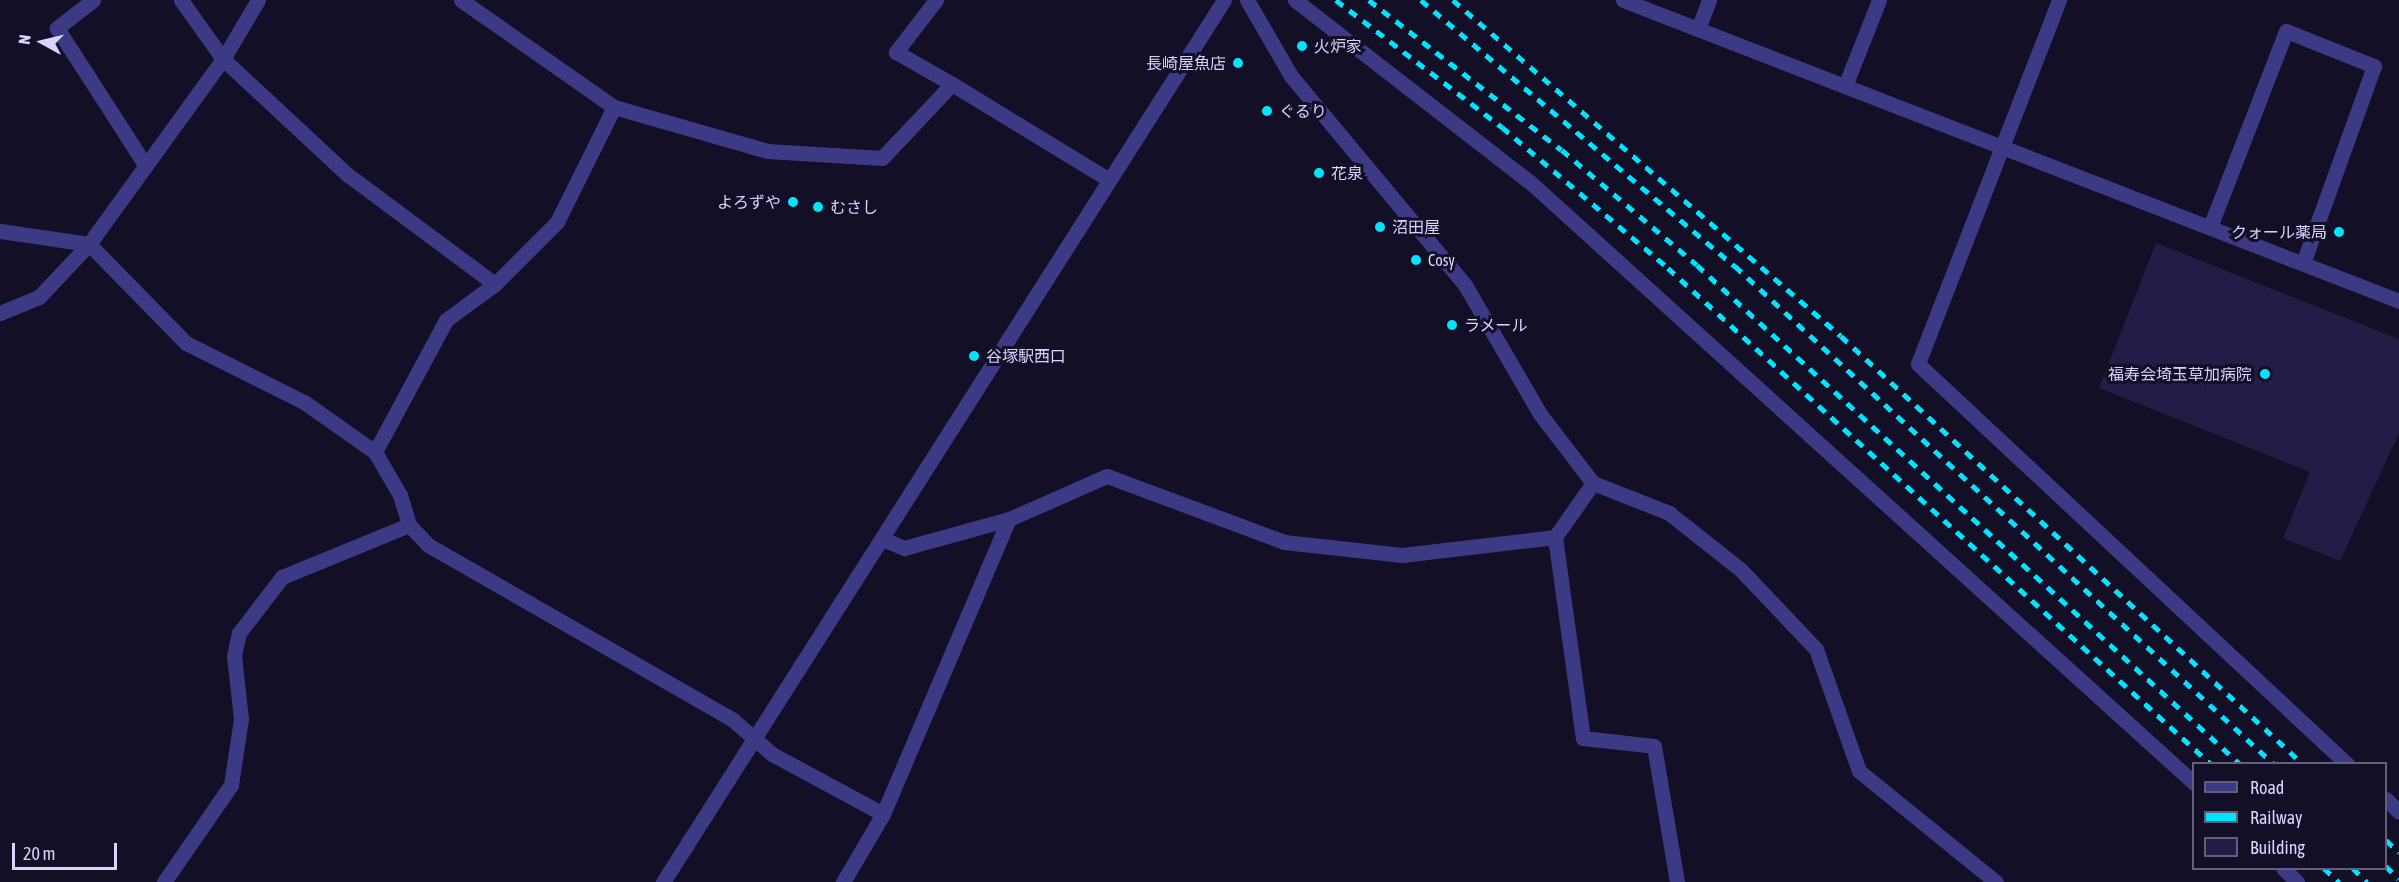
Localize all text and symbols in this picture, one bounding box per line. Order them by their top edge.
north arrow [12,12,72,72]
text: N [15,34,34,45]
place label: 火炉家 [1314,36,1362,56]
marker: 火炉家 [1295,39,1309,53]
place label: 長崎屋魚店 [1146,53,1226,73]
marker: 長崎屋魚店 [1231,56,1245,70]
place label: ぐるり [1279,101,1327,121]
marker: ぐるり [1260,104,1274,118]
place label: 花泉 [1331,163,1363,183]
marker: 花泉 [1312,166,1326,180]
place label: よろずや [717,192,781,212]
marker: よろずや [786,195,800,209]
place label: むさし [830,197,878,217]
marker: むさし [811,200,825,214]
place label: 沼田屋 [1392,217,1440,237]
marker: 沼田屋 [1373,220,1387,234]
place label: クォール薬局 [2231,222,2327,242]
marker: クォール薬局 [2332,225,2346,239]
place label: Cosy [1428,250,1455,270]
marker: Cosy [1409,253,1423,267]
place label: ラメール [1464,315,1528,335]
marker: ラメール [1445,318,1459,332]
place label: 谷塚駅西口 [986,346,1066,366]
marker: 谷塚駅西口 [967,349,981,363]
place label: 福寿会埼玉草加病院 [2108,364,2252,384]
marker: 福寿会埼玉草加病院 [2256,365,2274,383]
legend [2192,762,2387,870]
text: Road [2250,777,2284,798]
text: Railway [2250,807,2302,828]
scale bar [15,831,120,869]
text: Building [2250,837,2305,858]
text: 20 m [23,843,55,864]

